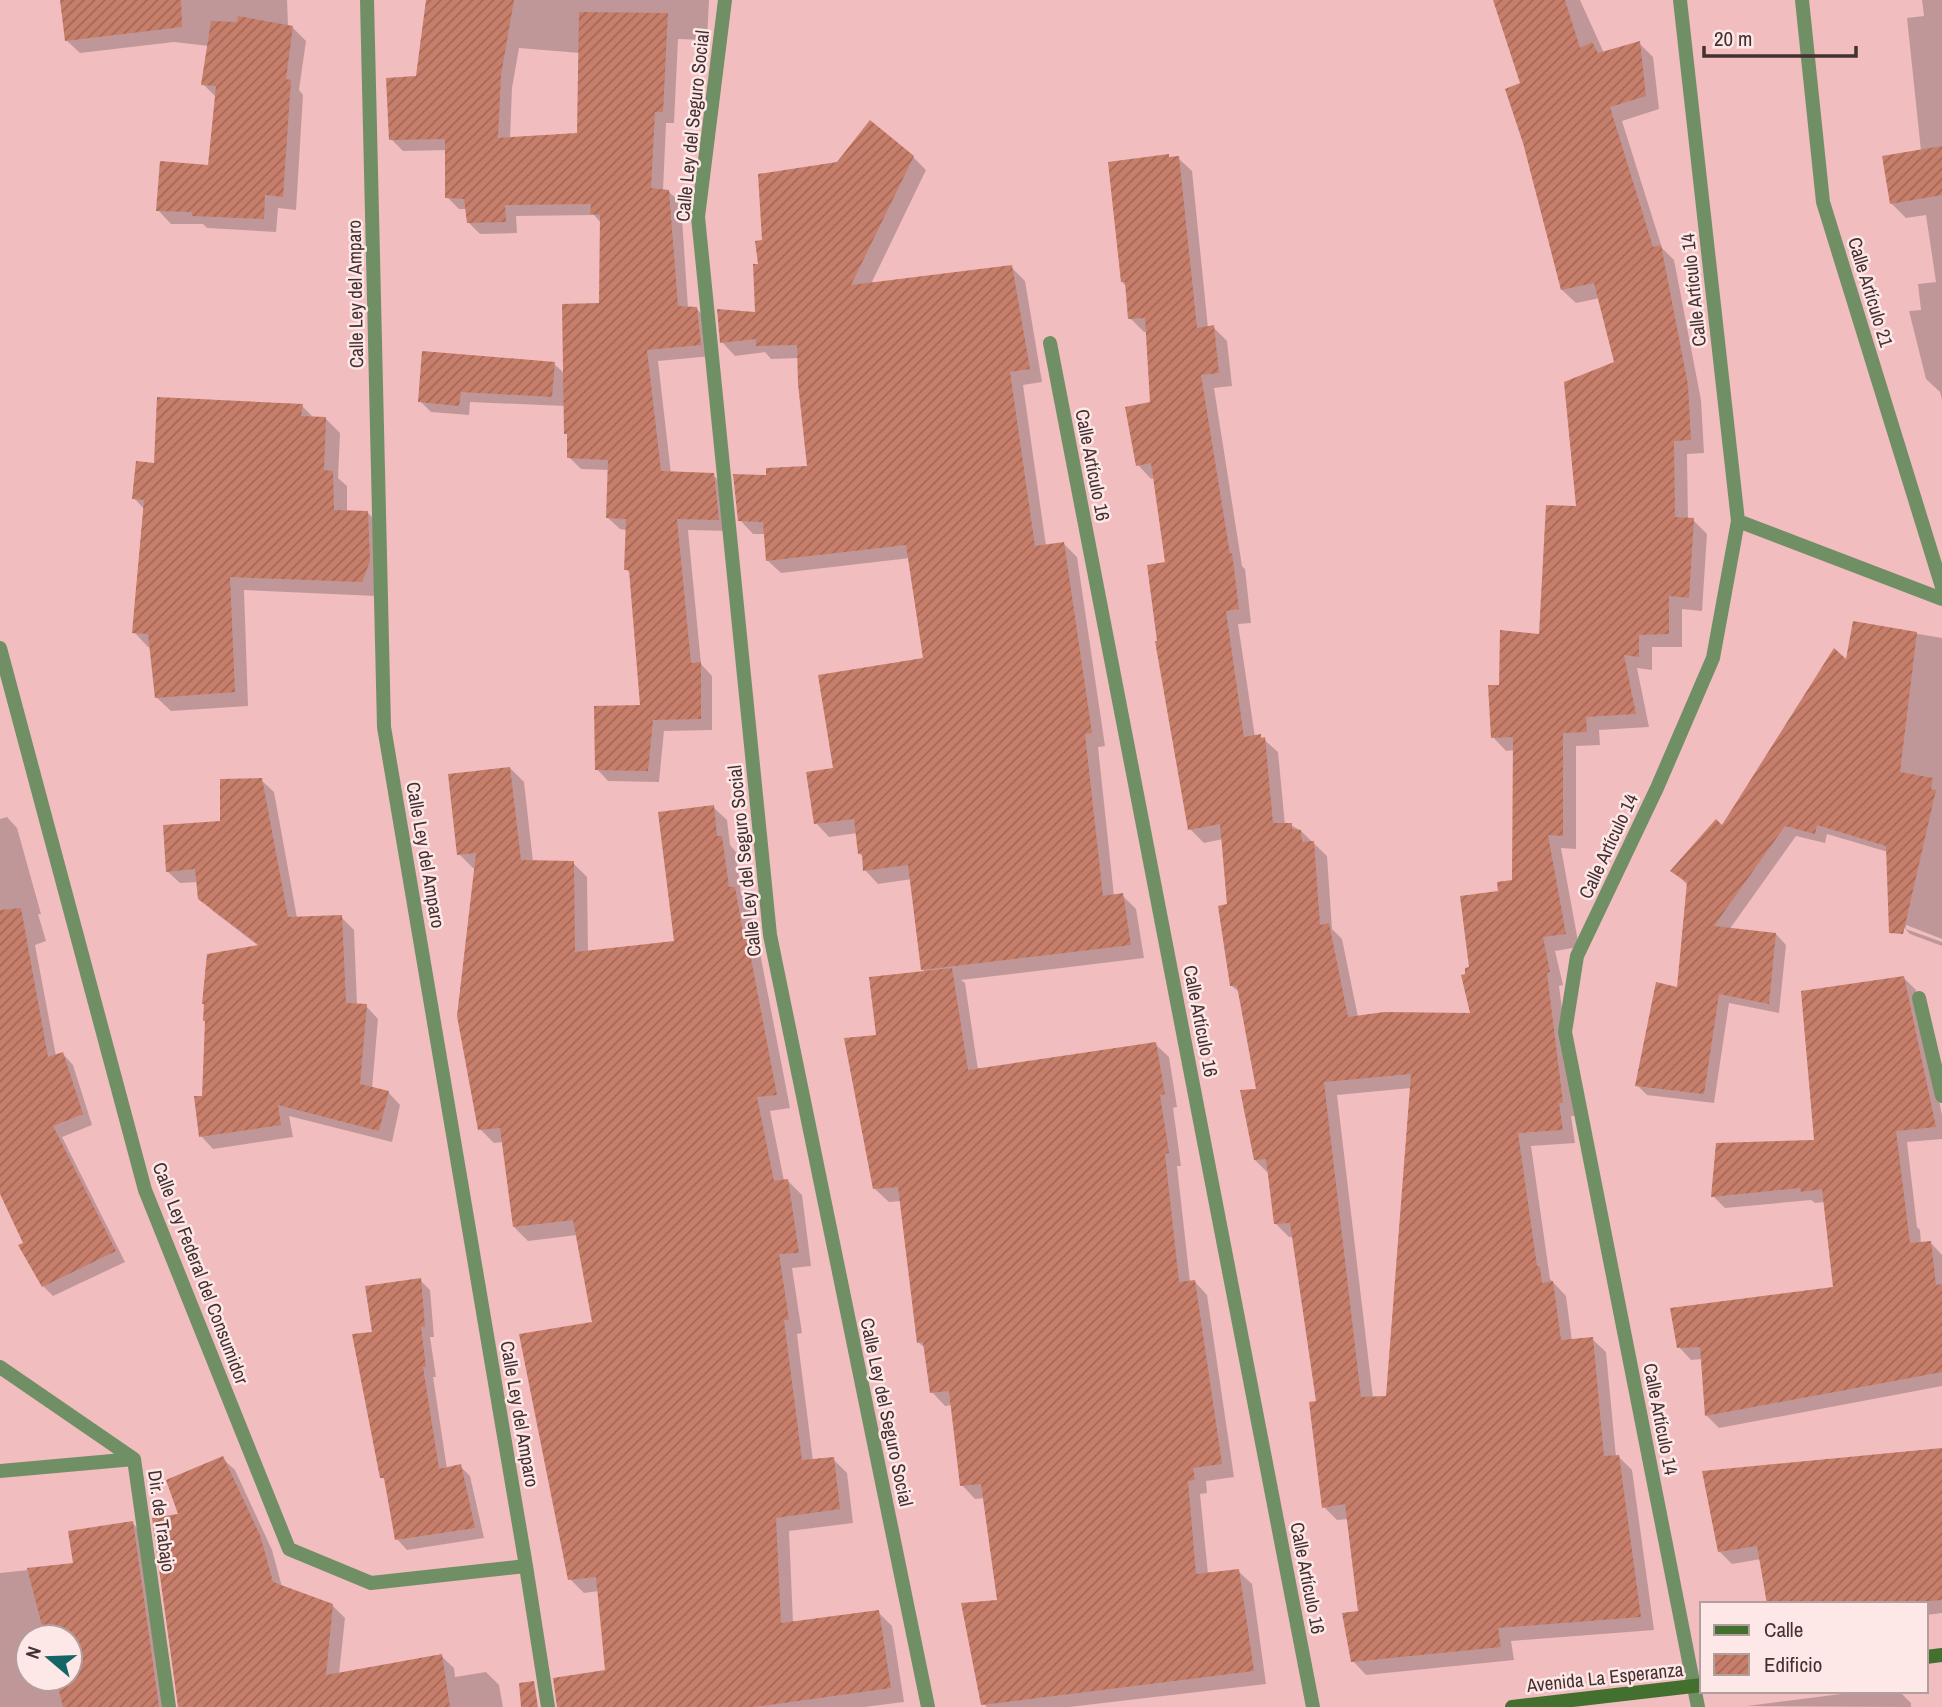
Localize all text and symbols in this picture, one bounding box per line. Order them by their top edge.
scale bar [1704,14,1856,58]
text: 20 m [1714,24,1752,53]
street label: Calle Ley del Seguro Social [669,29,715,223]
street label: Calle Ley del Amparo [341,220,369,368]
street label: Calle Artículo 14 [1674,232,1712,348]
street label: Calle Artículo 21 [1842,234,1900,350]
street label: Calle Artículo 16 [1069,407,1117,523]
street label: Calle Ley del Seguro Social [721,764,767,958]
street label: Calle Ley del Amparo [400,780,452,930]
street label: Calle Artículo 14 [1572,789,1644,903]
street label: Calle Artículo 16 [1177,963,1225,1079]
street label: Calle Ley Federal del Consumidor [147,1158,256,1388]
street label: Calle Ley del Seguro Social [854,1315,920,1509]
street label: Calle Ley del Amparo [494,1339,546,1489]
street label: Calle Artículo 14 [1637,1361,1685,1477]
street label: Dir. de Trabajo [142,1469,182,1573]
street label: Calle Artículo 16 [1284,1520,1332,1636]
legend [1700,1602,1928,1693]
text: Calle [1764,1615,1803,1644]
north arrow [14,1623,84,1693]
text: N [19,1643,47,1662]
text: Edificio [1764,1650,1822,1679]
street label: Avenida La Esperanza [1524,1656,1685,1698]

